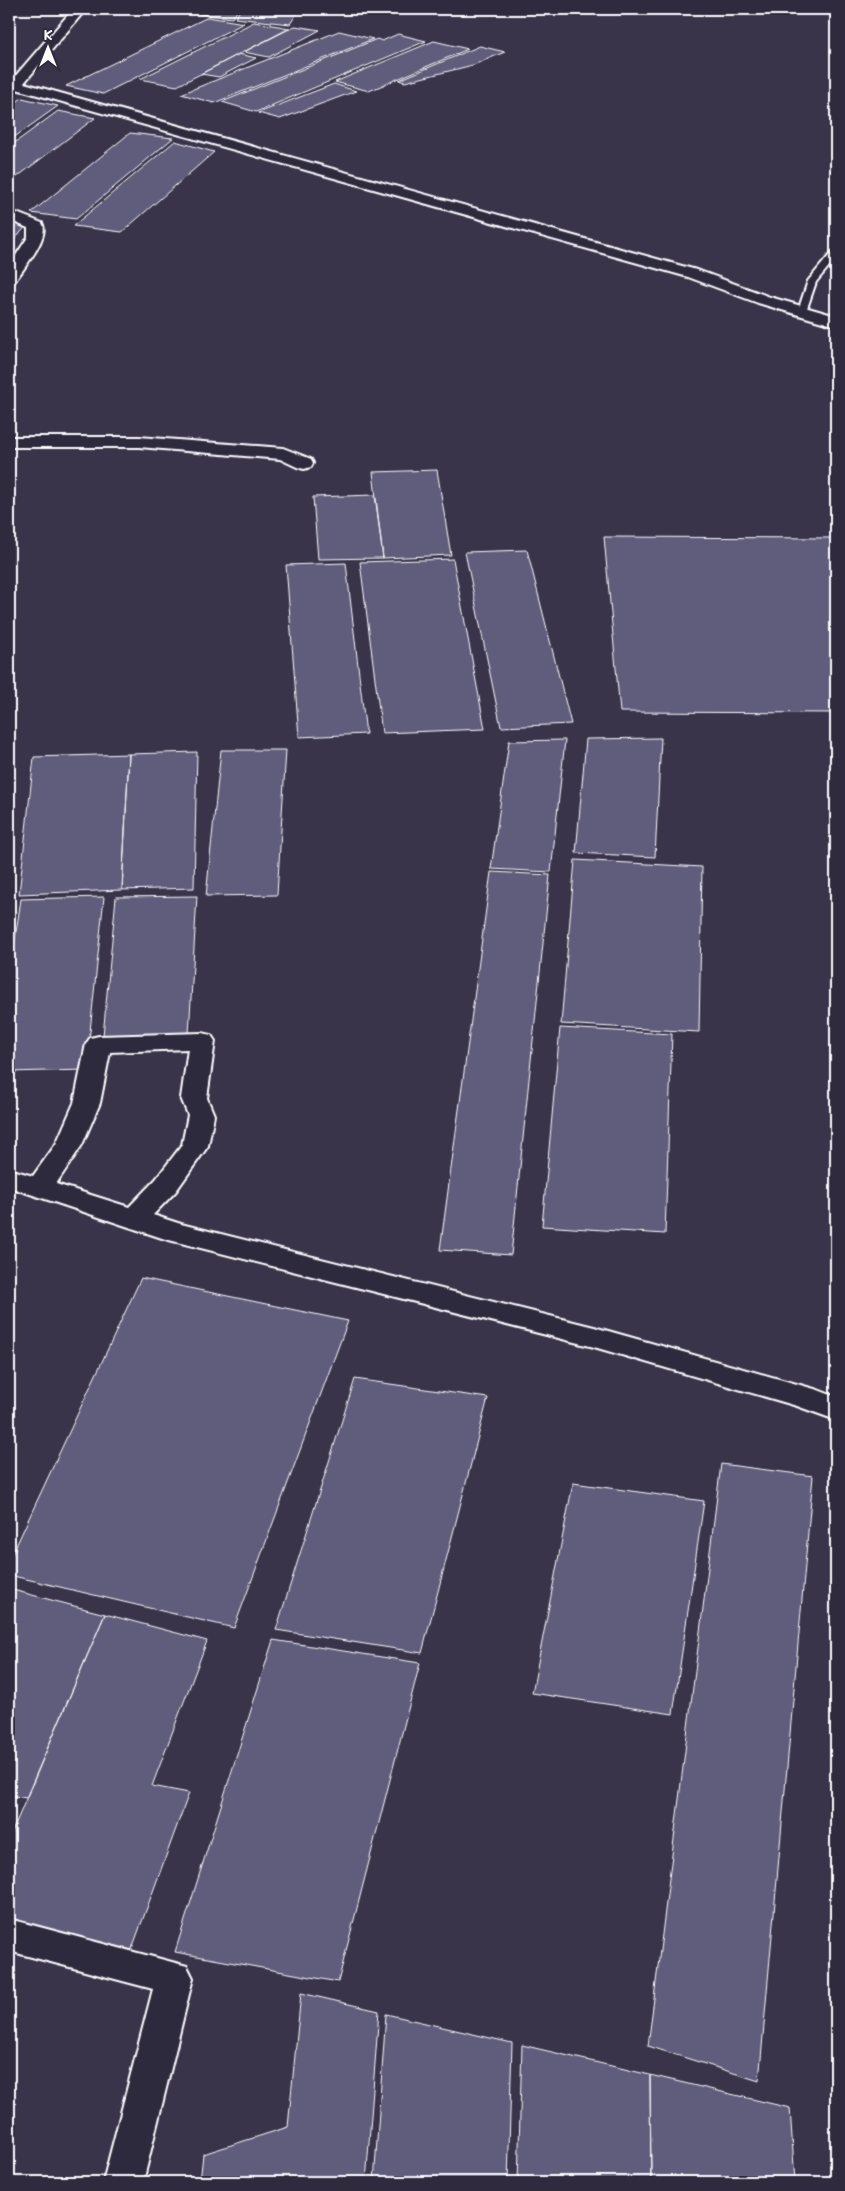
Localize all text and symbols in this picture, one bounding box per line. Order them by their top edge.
north arrow [22,22,72,72]
text: K [43,25,53,44]

